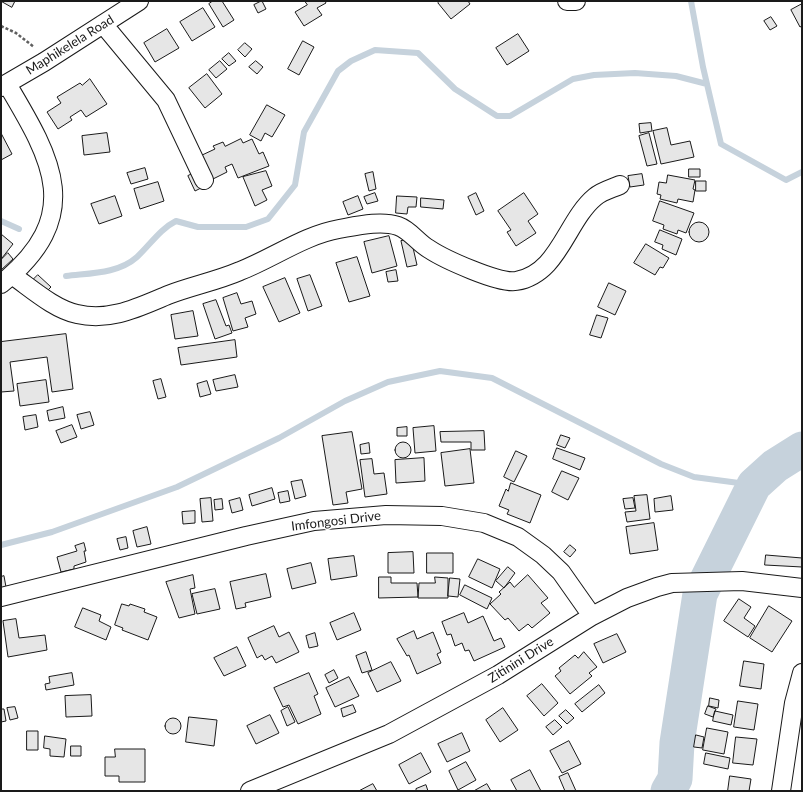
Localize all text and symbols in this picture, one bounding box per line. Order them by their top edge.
street label: Maphikelela Road [23,12,117,78]
street label: Imfongosi Drive [290,508,382,534]
street label: Zitinini Drive [485,634,557,686]

